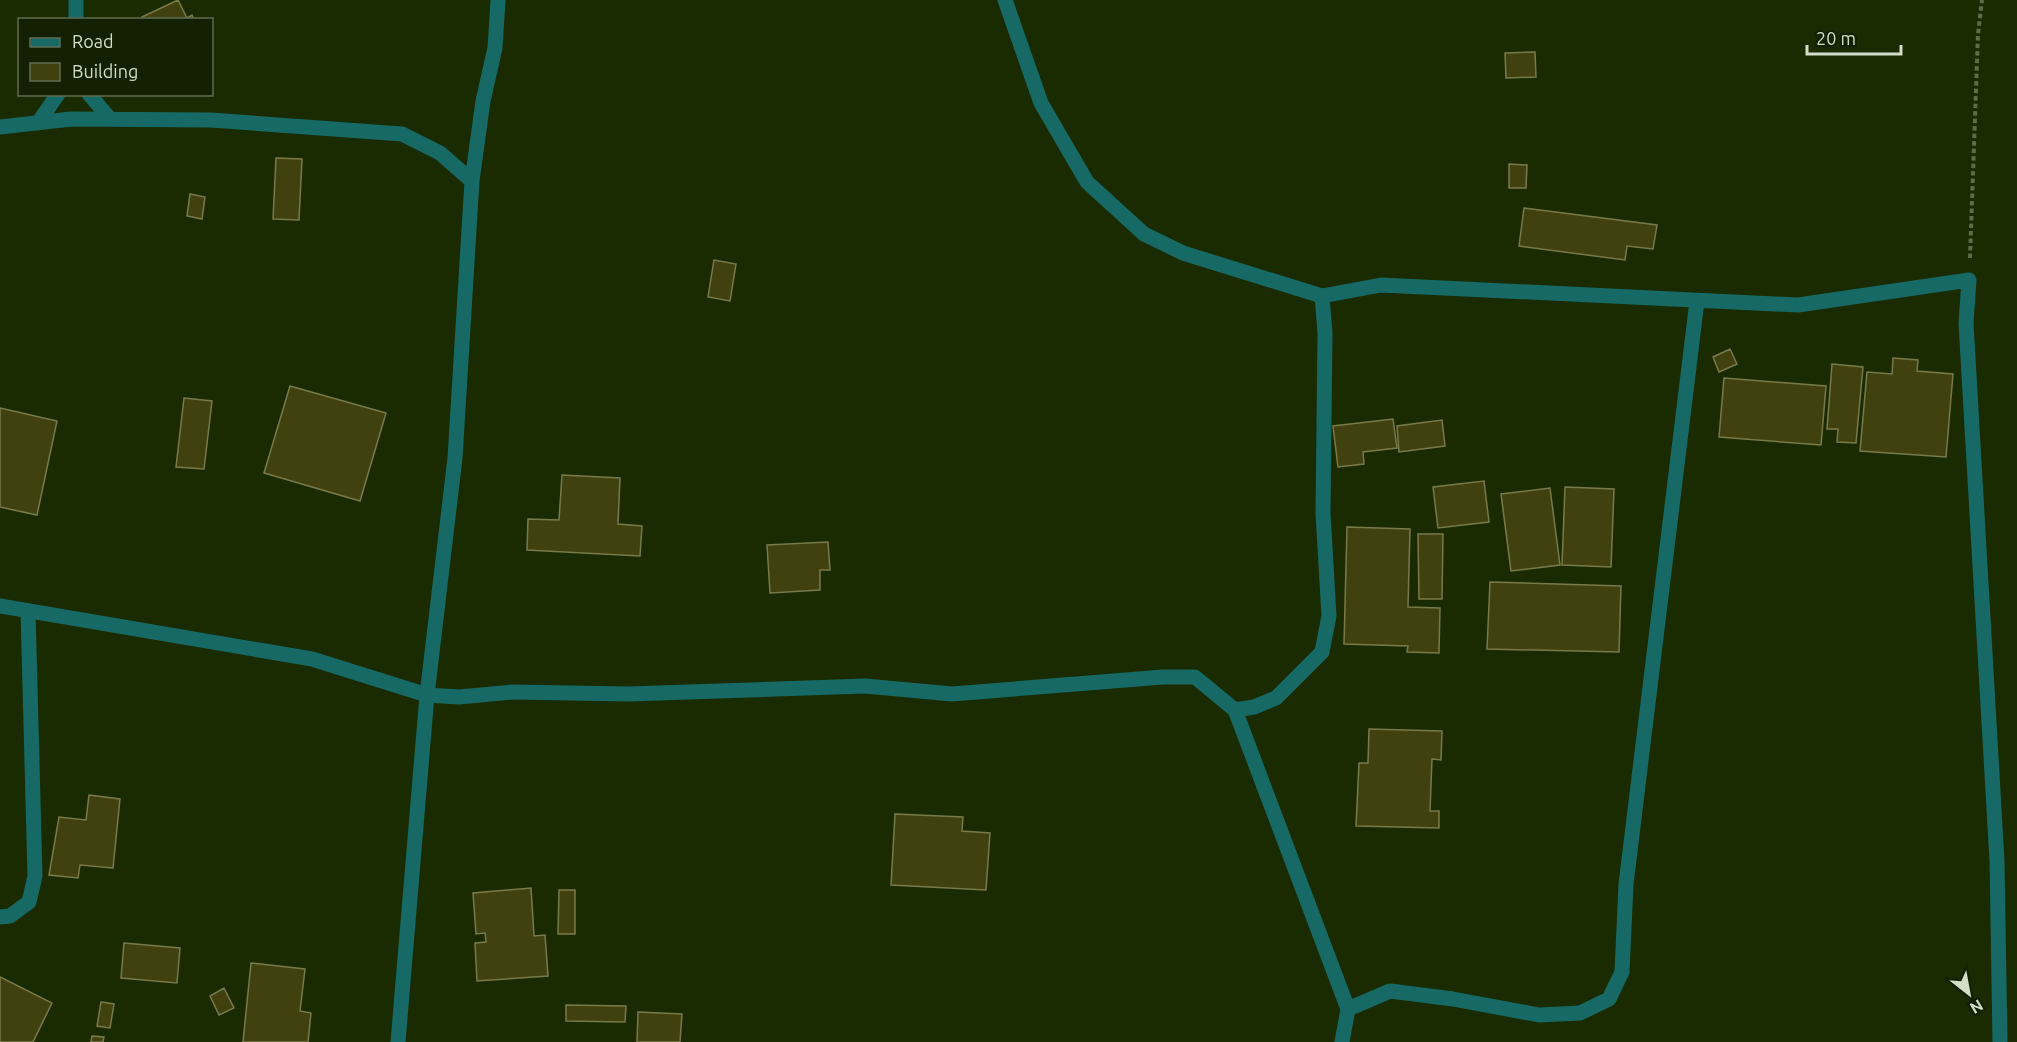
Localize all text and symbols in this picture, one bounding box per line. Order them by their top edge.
legend [18,18,213,96]
scale bar [1807,18,1902,56]
text: 20 m [1816,28,1856,48]
text: Road [72,31,114,51]
text: Building [72,61,138,81]
north arrow [1939,964,1999,1024]
text: N [1967,996,1986,1018]

